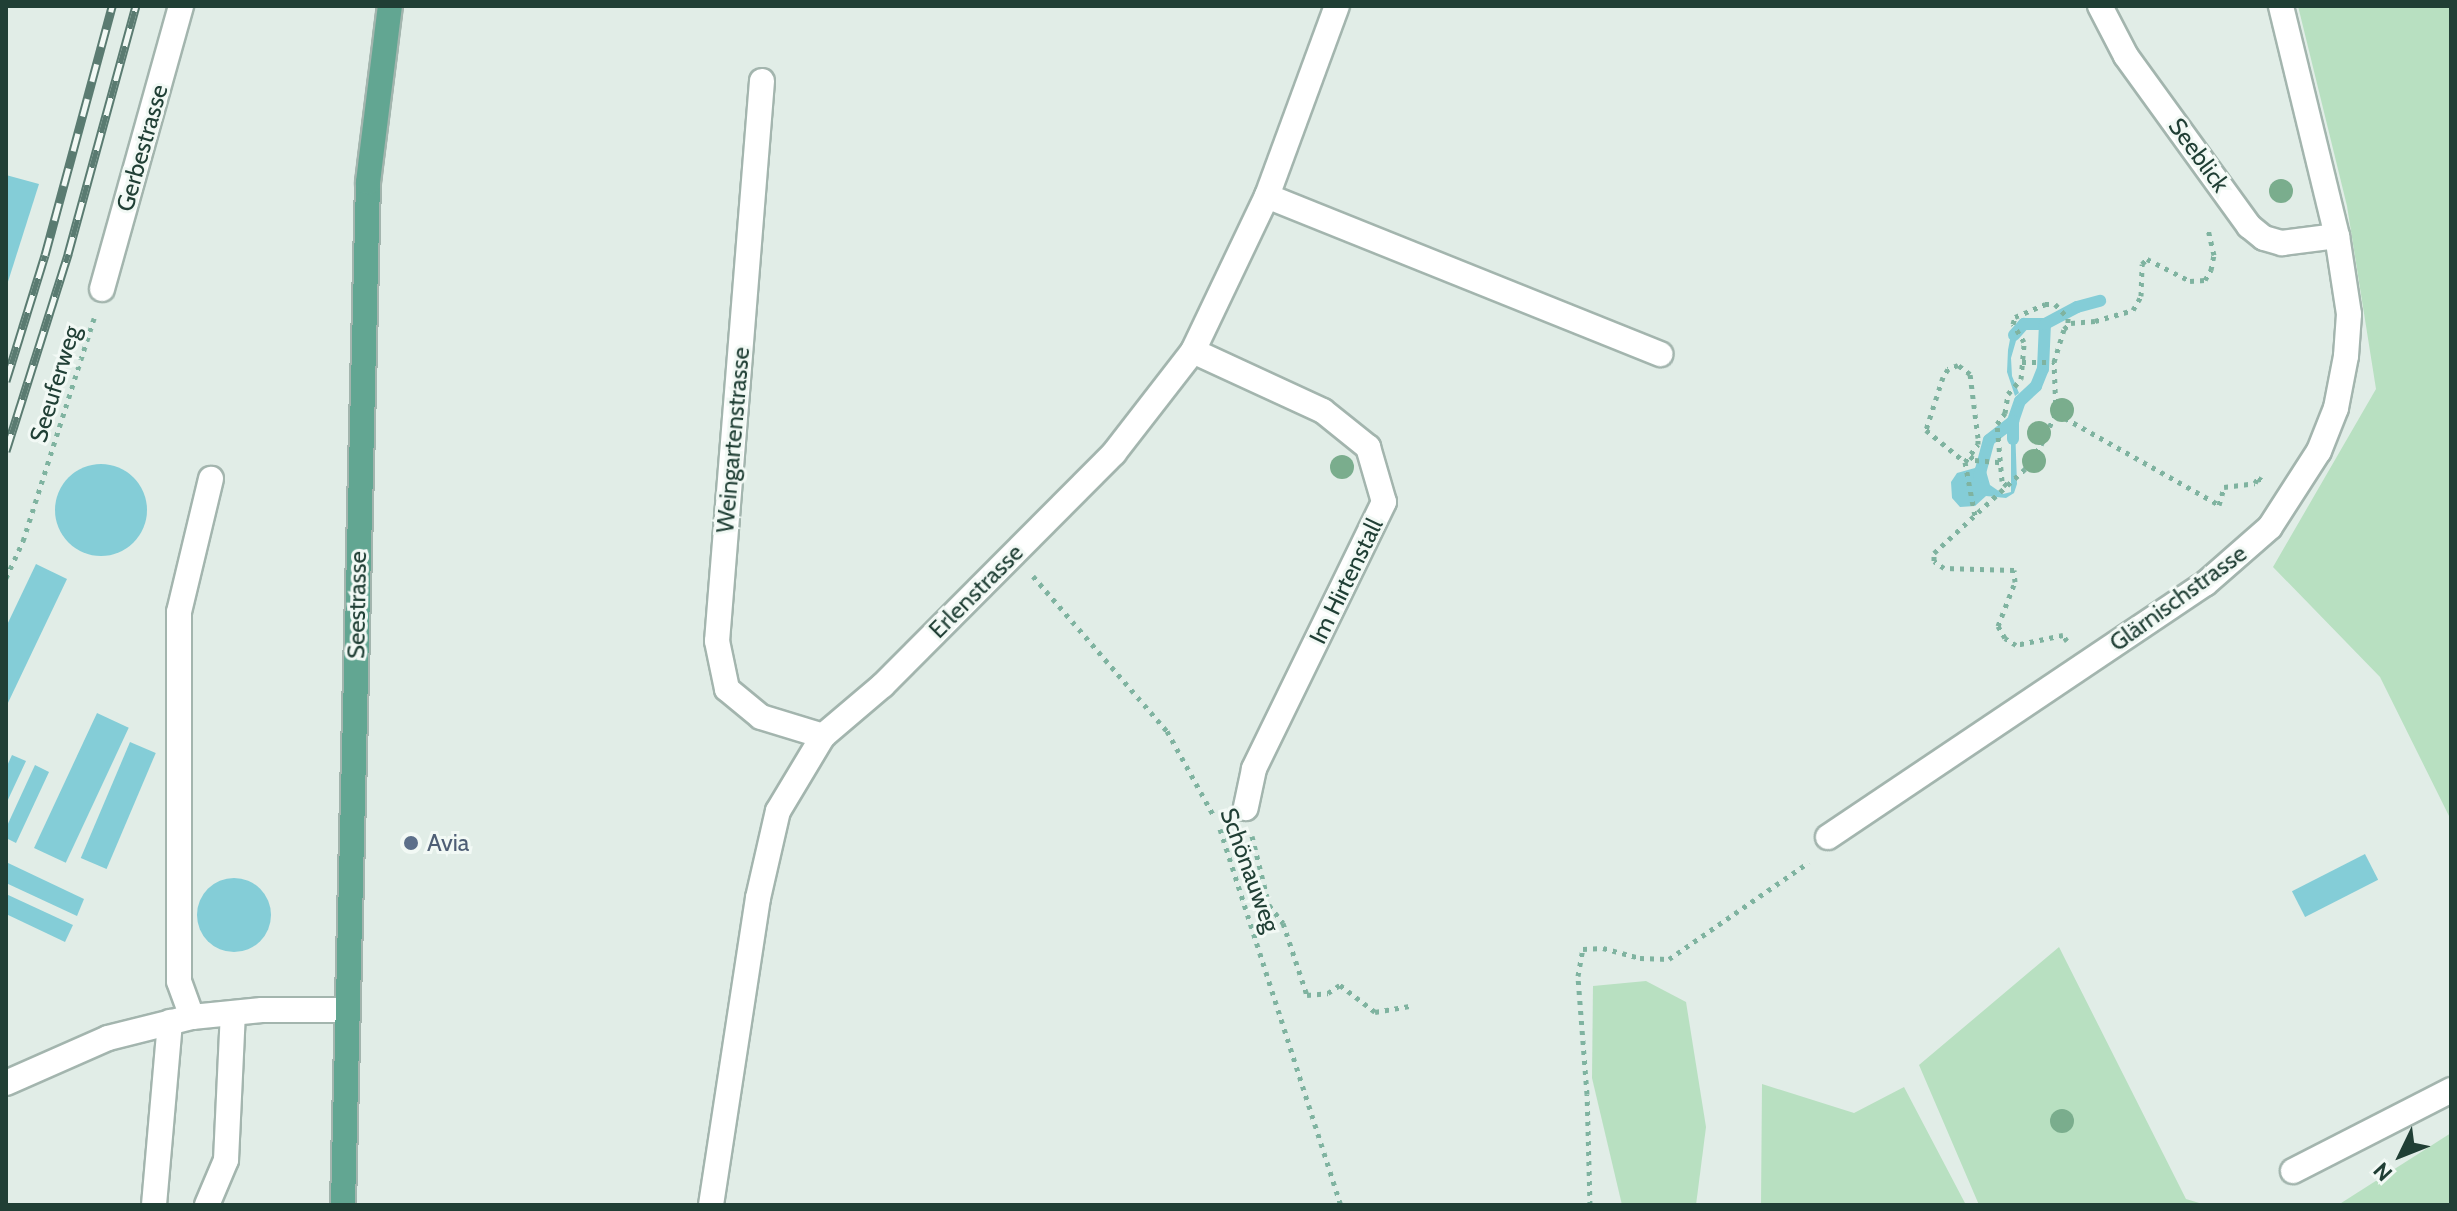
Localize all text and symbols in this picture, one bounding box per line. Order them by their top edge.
street label: Gerbestrasse [110,81,174,215]
street label: Seeblick [2163,112,2235,198]
street label: Seeuferweg [24,322,86,446]
street label: Weingartenstrasse [711,346,755,534]
street label: Im Hirtenstall [1303,513,1389,649]
street label: Erlenstrasse [923,538,1029,644]
street label: Glärnischstrasse [2104,539,2252,657]
street label: Seestrasse [342,551,372,659]
street label: Schönauweg [1214,804,1286,936]
place label: Avia [427,829,469,857]
marker: Avia [402,834,420,852]
north arrow [2361,1115,2441,1195]
text: N [2368,1157,2398,1187]

